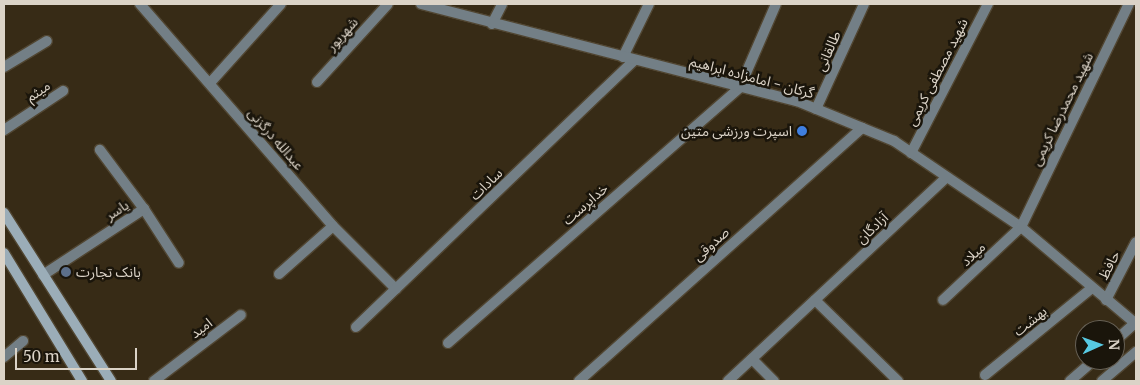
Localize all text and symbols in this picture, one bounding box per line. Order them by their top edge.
street label: شهریور [323,14,361,54]
street label: شهید مصطفی کریمی [903,15,971,129]
street label: طالقانی [812,28,844,74]
street label: شهید محمدرضا کریمی [1027,50,1097,168]
street label: گرکان - امامزاده ابراهیم [688,52,816,102]
street label: میثم [23,77,53,105]
street label: عبدالله درگزنی [244,105,308,173]
place label: اسپرت ورزشی متین [681,123,792,139]
marker: اسپرت ورزشی متین [796,125,808,137]
street label: سادات [466,164,506,204]
street label: خداپرست [559,180,611,228]
street label: یاسر [102,196,132,224]
street label: آزادگان [853,209,891,247]
street label: صدوقی [689,223,733,265]
street label: میلاد [957,238,989,270]
street label: حافظ [1095,248,1123,282]
place label: بانک تجارت [76,264,141,280]
marker: بانک تجارت [60,266,72,278]
street label: بهشت [1010,302,1050,340]
street label: امید [187,314,215,342]
north arrow [1075,320,1125,370]
scale bar [18,338,140,370]
text: N [1105,339,1123,350]
text: 50 m [23,347,60,366]

